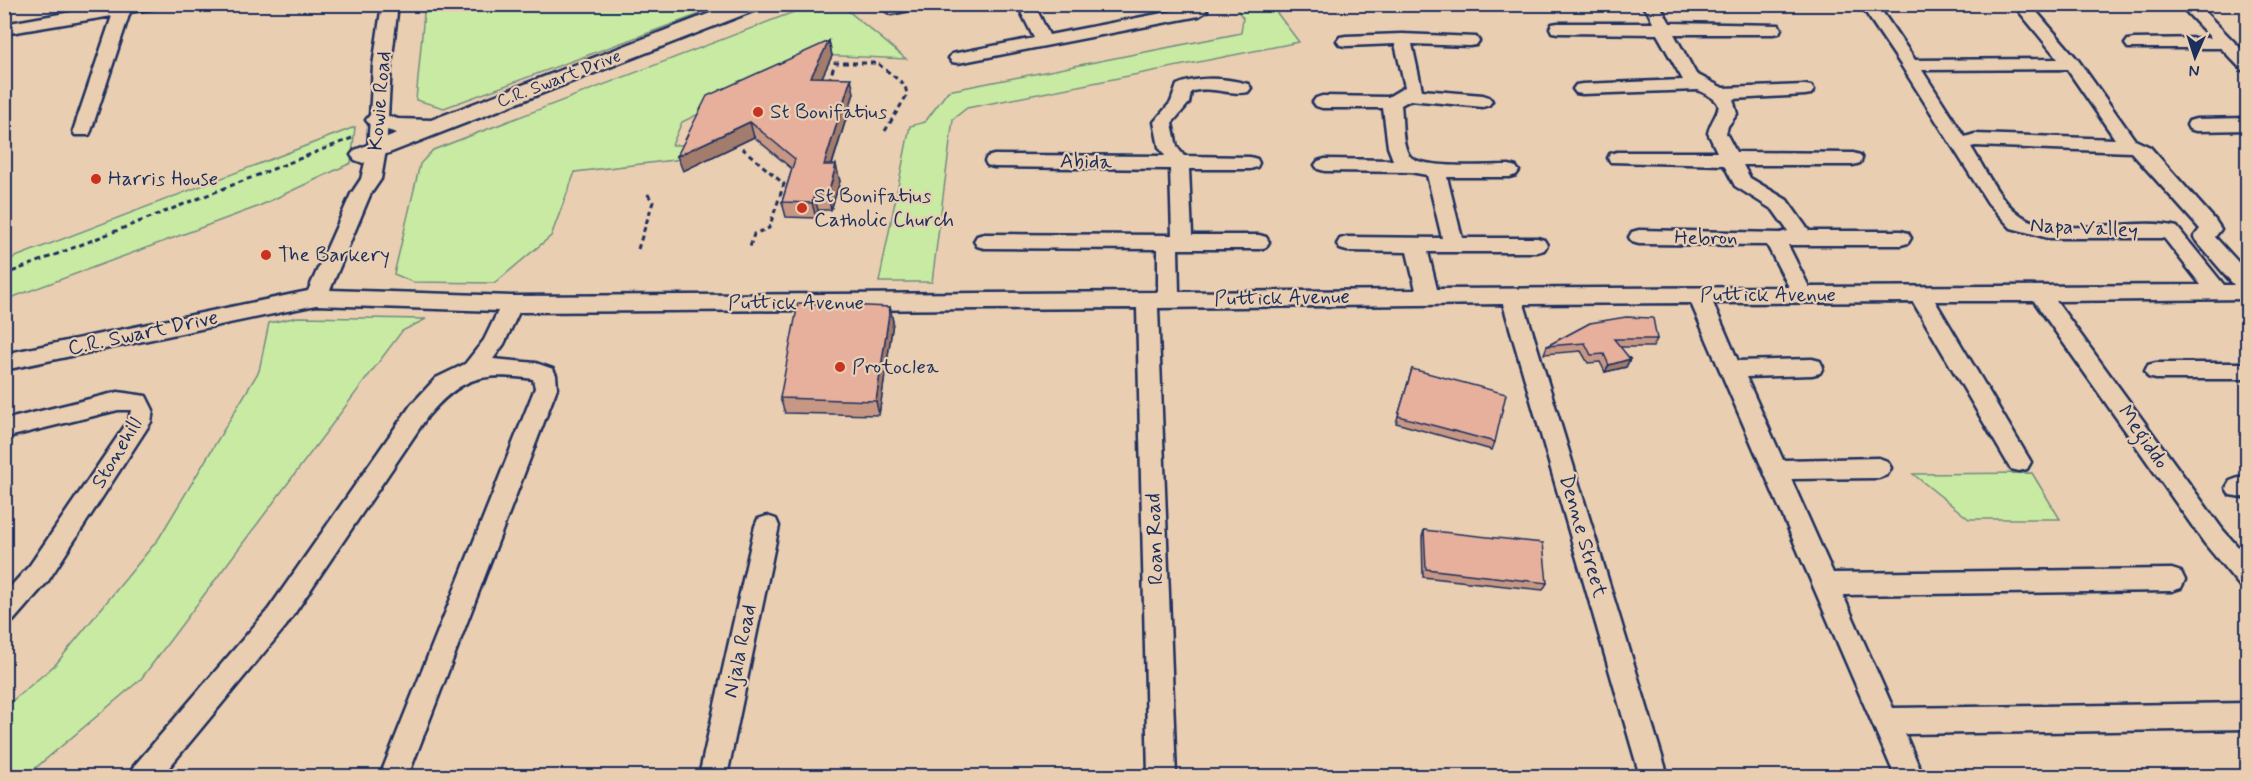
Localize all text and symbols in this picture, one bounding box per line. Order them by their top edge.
north arrow [2165,27,2225,87]
street label: C.R. Swart Drive [494,44,624,114]
street label: Kowie Road [362,50,398,152]
text: N [2188,60,2200,81]
place label: St Bonifatius [770,98,887,126]
marker: St Bonifatius [751,105,765,119]
street label: Abida [1060,148,1113,176]
place label: Harris House [108,165,218,193]
marker: Harris House [89,172,103,186]
place label: St Bonifatius Catholic Church [814,182,954,234]
marker: St Bonifatius Catholic Church [795,201,809,215]
street label: Napa Valley [2029,211,2139,245]
street label: Hebron [1674,224,1738,252]
place label: The Barkery [278,241,390,269]
marker: The Barkery [259,248,273,262]
street label: Puttick Avenue [1700,281,1836,309]
street label: Puttick Avenue [1214,283,1350,313]
street label: Puttick Avenue [728,289,864,317]
street label: C.R. Swart Drive [65,303,221,363]
place label: Protoclea [852,353,939,381]
marker: Protoclea [833,360,847,374]
street label: Megiddo [2109,399,2175,476]
street label: Stonehill [85,412,149,494]
street label: Denne Street [1552,471,1614,601]
street label: Roan Road [1139,493,1171,585]
street label: Njala Road [716,602,764,700]

